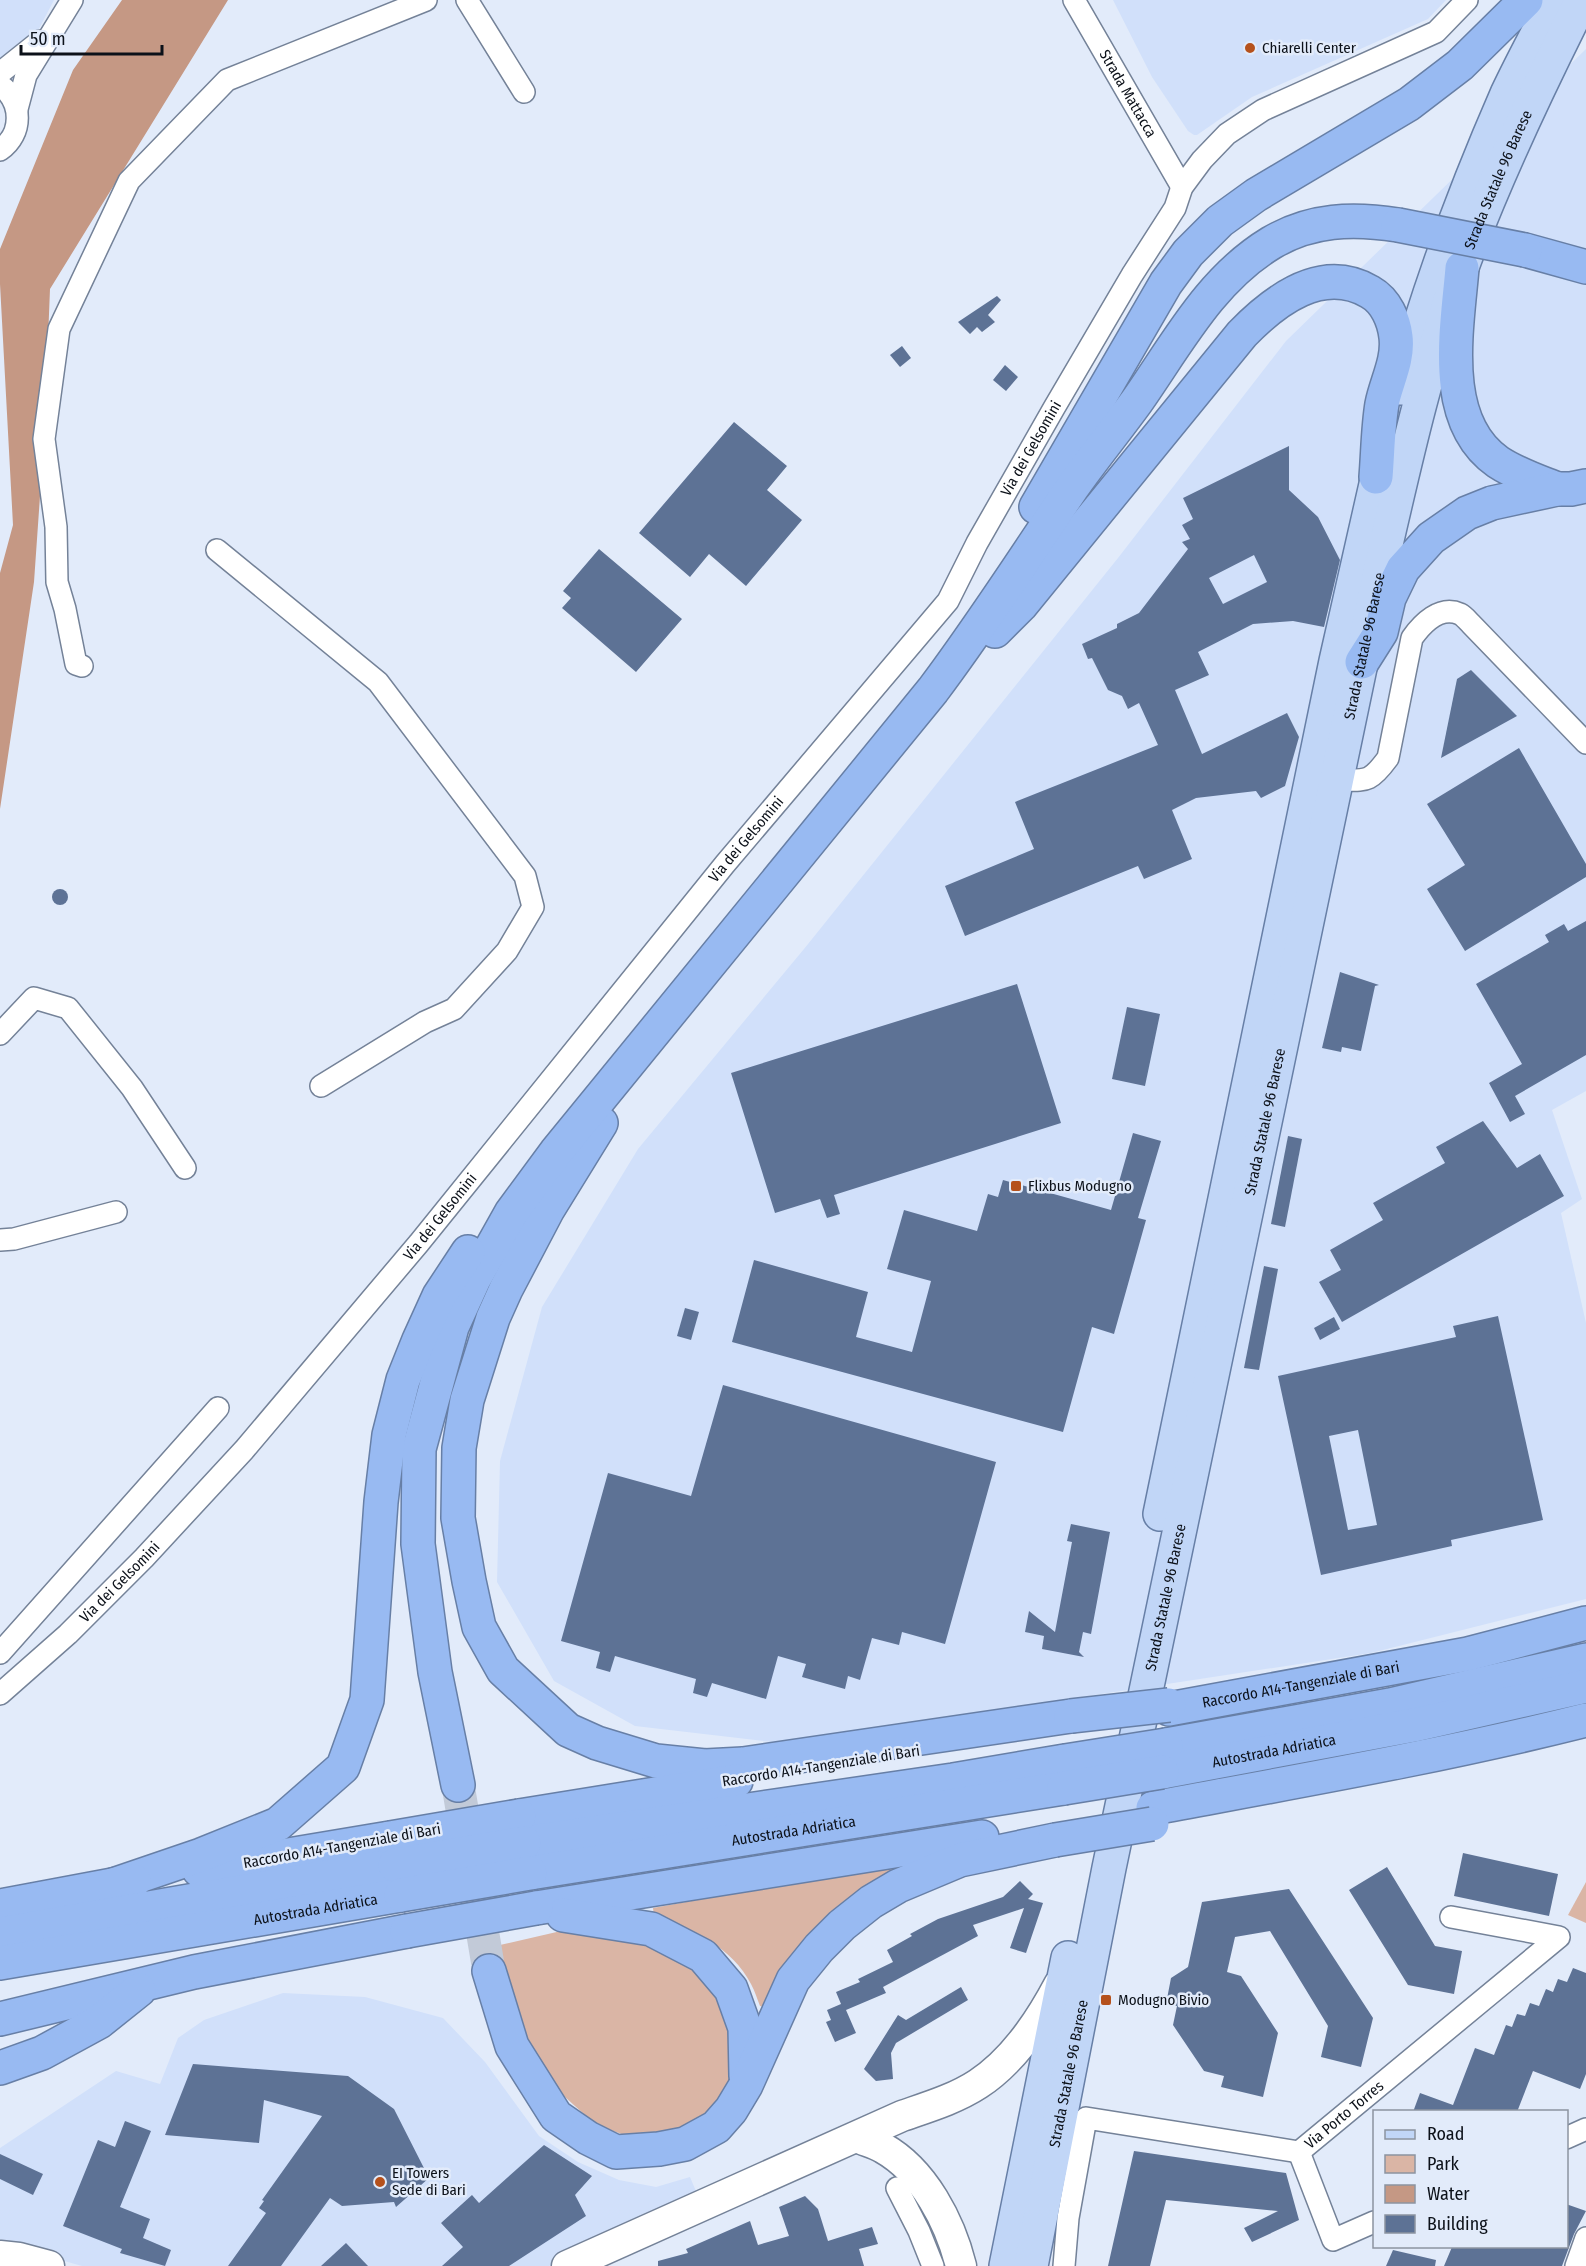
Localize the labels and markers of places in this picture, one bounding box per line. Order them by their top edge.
place label: Chiarelli Center [1262,39,1357,57]
marker: Chiarelli Center [1243,41,1257,55]
place label: Flixbus Modugno [1028,1177,1132,1195]
marker: Flixbus Modugno [1009,1179,1023,1193]
place label: Modugno Bivio [1118,1991,1209,2009]
marker: Modugno Bivio [1099,1993,1113,2007]
place label: EI Towers Sede di Bari [392,2164,466,2199]
marker: EI Towers Sede di Bari [373,2175,387,2189]

